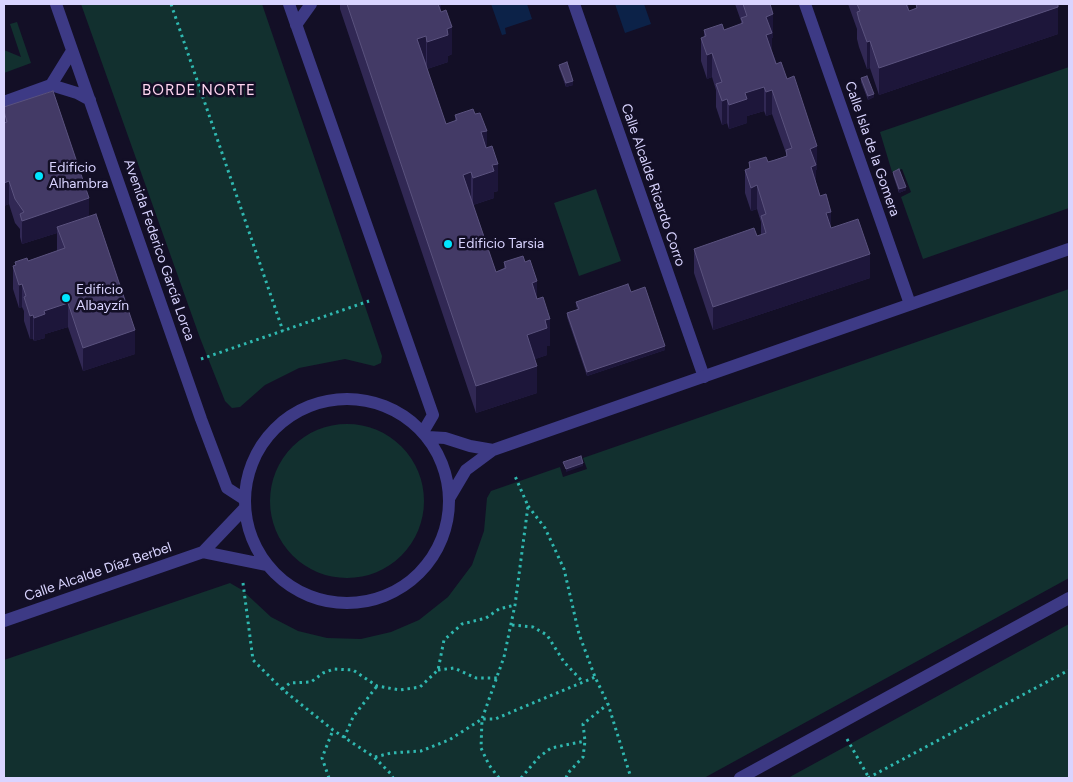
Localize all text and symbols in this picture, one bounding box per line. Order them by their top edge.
street label: Calle Isla de la Gomera [841,79,903,219]
district label: BORDE NORTE [141,82,257,100]
street label: Calle Alcalde Ricardo Corro [617,101,689,269]
street label: Avenida Federico García Lorca [120,157,198,343]
place label: Edificio Alhambra [49,160,108,192]
marker: Edificio Alhambra [33,170,45,182]
place label: Edificio Tarsia [458,236,544,252]
marker: Edificio Tarsia [442,238,454,250]
place label: Edificio Albayzín [76,282,129,314]
marker: Edificio Albayzín [60,292,72,304]
street label: Calle Alcalde Díaz Berbel [22,539,174,605]

